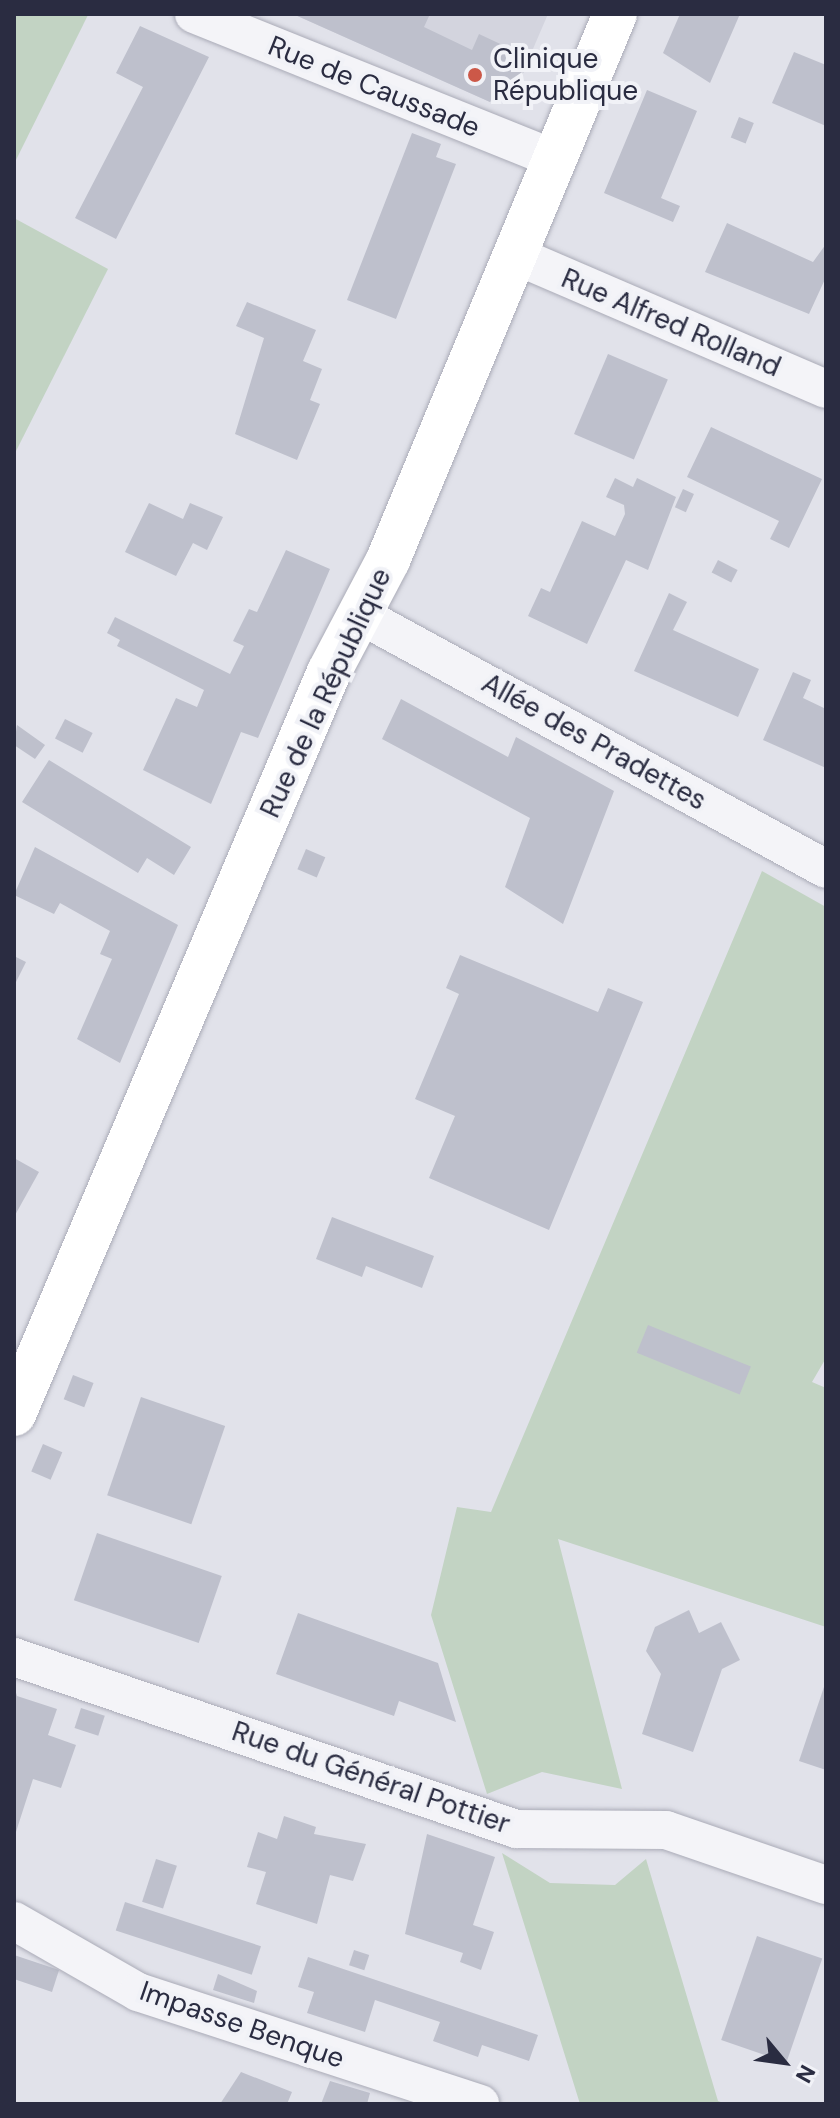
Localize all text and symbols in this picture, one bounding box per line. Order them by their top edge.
street label: Rue de Caussade [263,29,485,145]
place label: Clinique République [493,42,638,108]
marker: Clinique République [464,64,486,86]
street label: Rue Alfred Rolland [556,262,786,384]
street label: Rue de la République [253,563,399,823]
street label: Allée des Pradettes [476,666,712,818]
street label: Rue du Général Pottier [228,1715,514,1841]
street label: Impasse Benque [135,1974,349,2076]
north arrow [744,2022,824,2102]
text: N [789,2060,822,2088]

